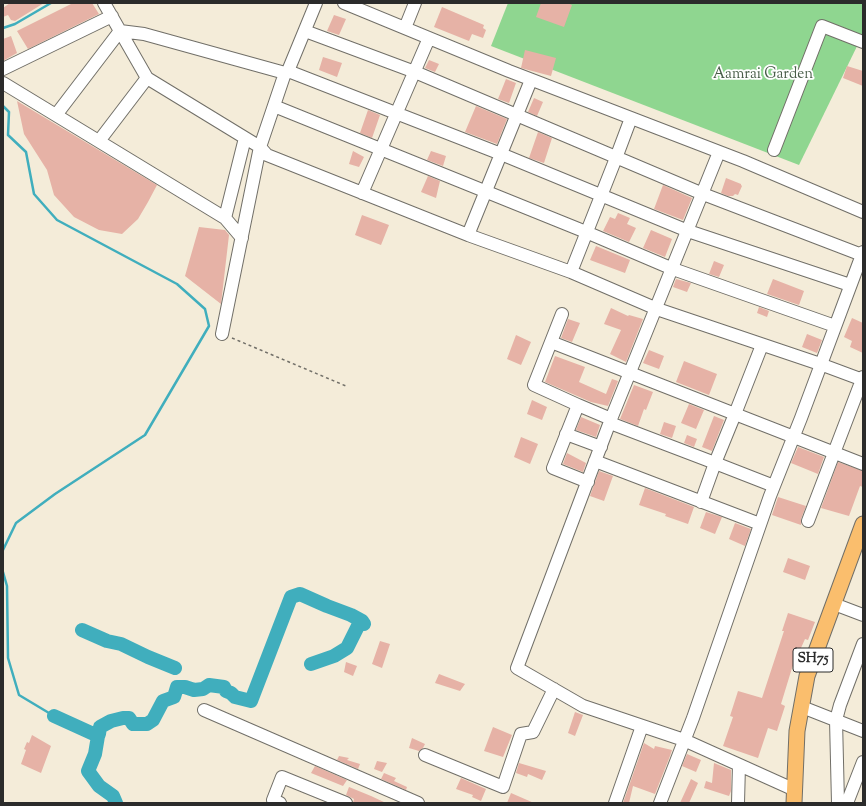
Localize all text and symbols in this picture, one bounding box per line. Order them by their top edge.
park label: Aamrai Garden [713,66,813,84]
road number: SH75 [793,648,833,672]

